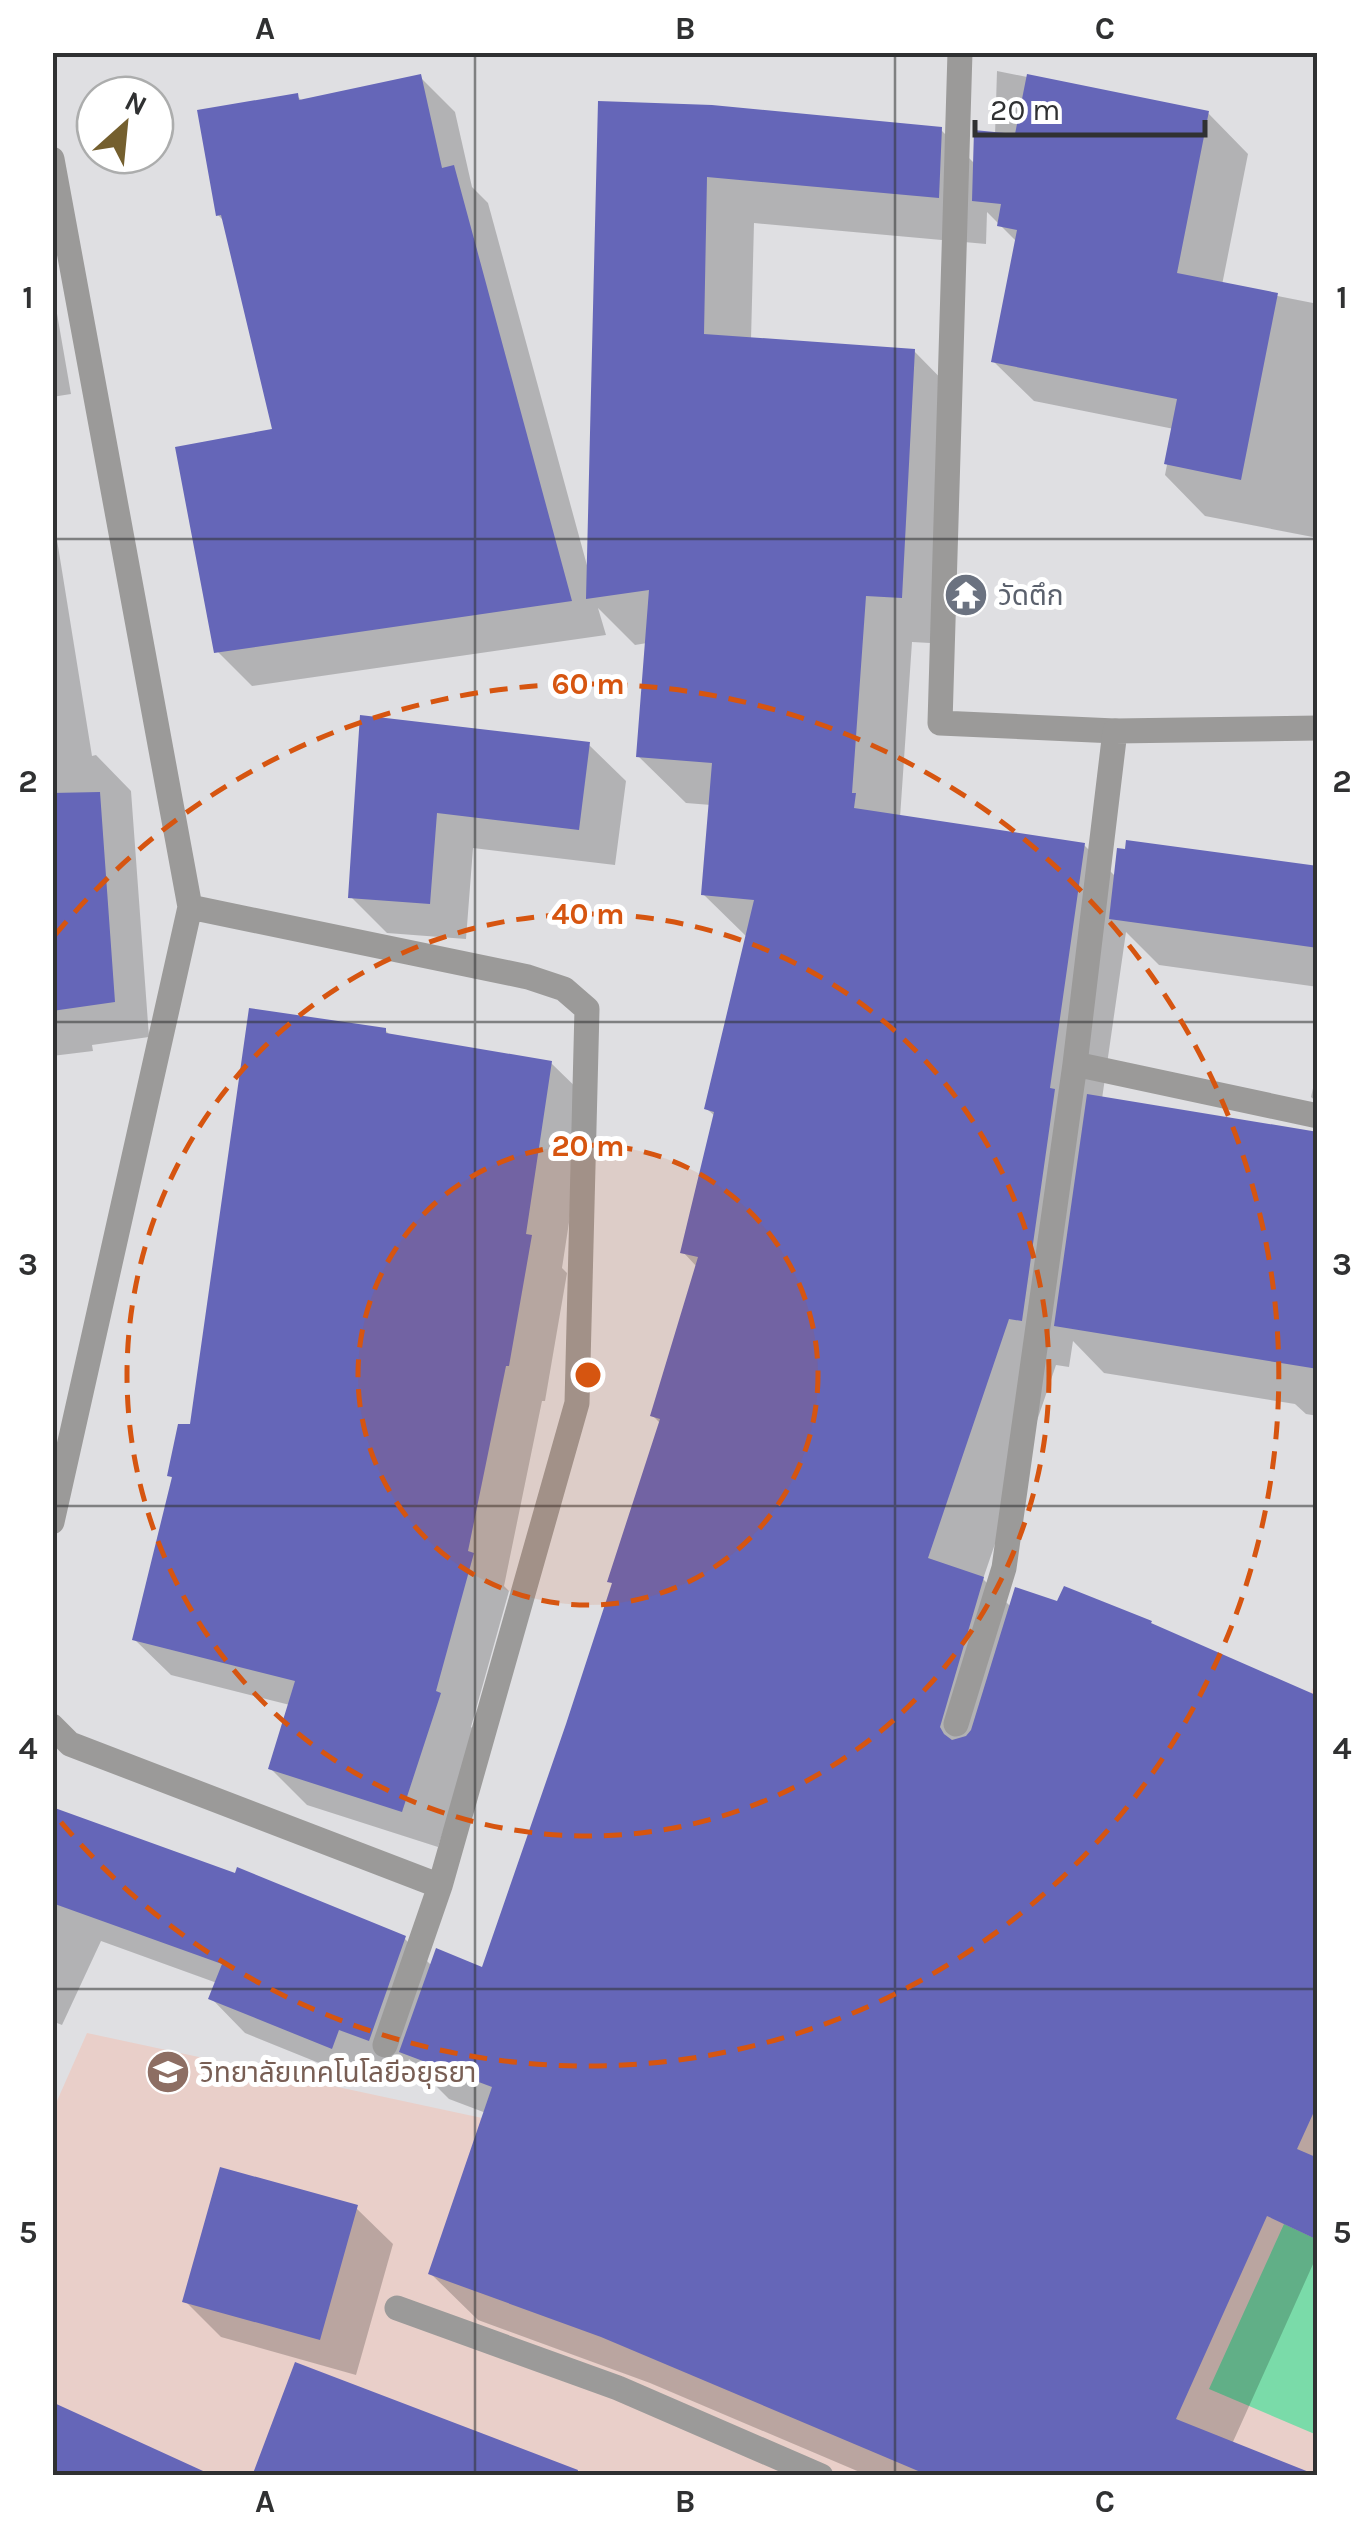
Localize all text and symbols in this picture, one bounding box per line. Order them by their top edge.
text: A [255,10,275,47]
text: B [675,10,695,47]
text: C [1095,10,1115,47]
north arrow [75,75,175,175]
scale bar [975,75,1205,137]
text: N [120,84,153,122]
text: 20 m [990,92,1060,128]
text: 1 [22,279,34,316]
text: 1 [1336,279,1348,316]
temple icon: วัดตึก [943,572,989,618]
place label: วัดตึก [998,579,1064,612]
text: 60 m [551,666,625,702]
text: 2 [18,763,38,800]
text: 2 [1332,763,1352,800]
text: 40 m [552,896,624,932]
text: 20 m [551,1128,625,1164]
text: 3 [18,1246,38,1283]
text: 3 [1332,1246,1352,1283]
centre of rings [570,1357,606,1393]
text: 4 [18,1730,38,1767]
text: 4 [1332,1730,1352,1767]
school or university icon: วิทยาลัยเทคโนโลยีอยุธยา [145,2049,191,2095]
place label: วิทยาลัยเทคโนโลยีอยุธยา [199,2056,476,2089]
text: 5 [19,2214,37,2251]
text: 5 [1333,2214,1351,2251]
text: A [255,2483,275,2520]
text: B [675,2483,695,2520]
text: C [1095,2483,1115,2520]

